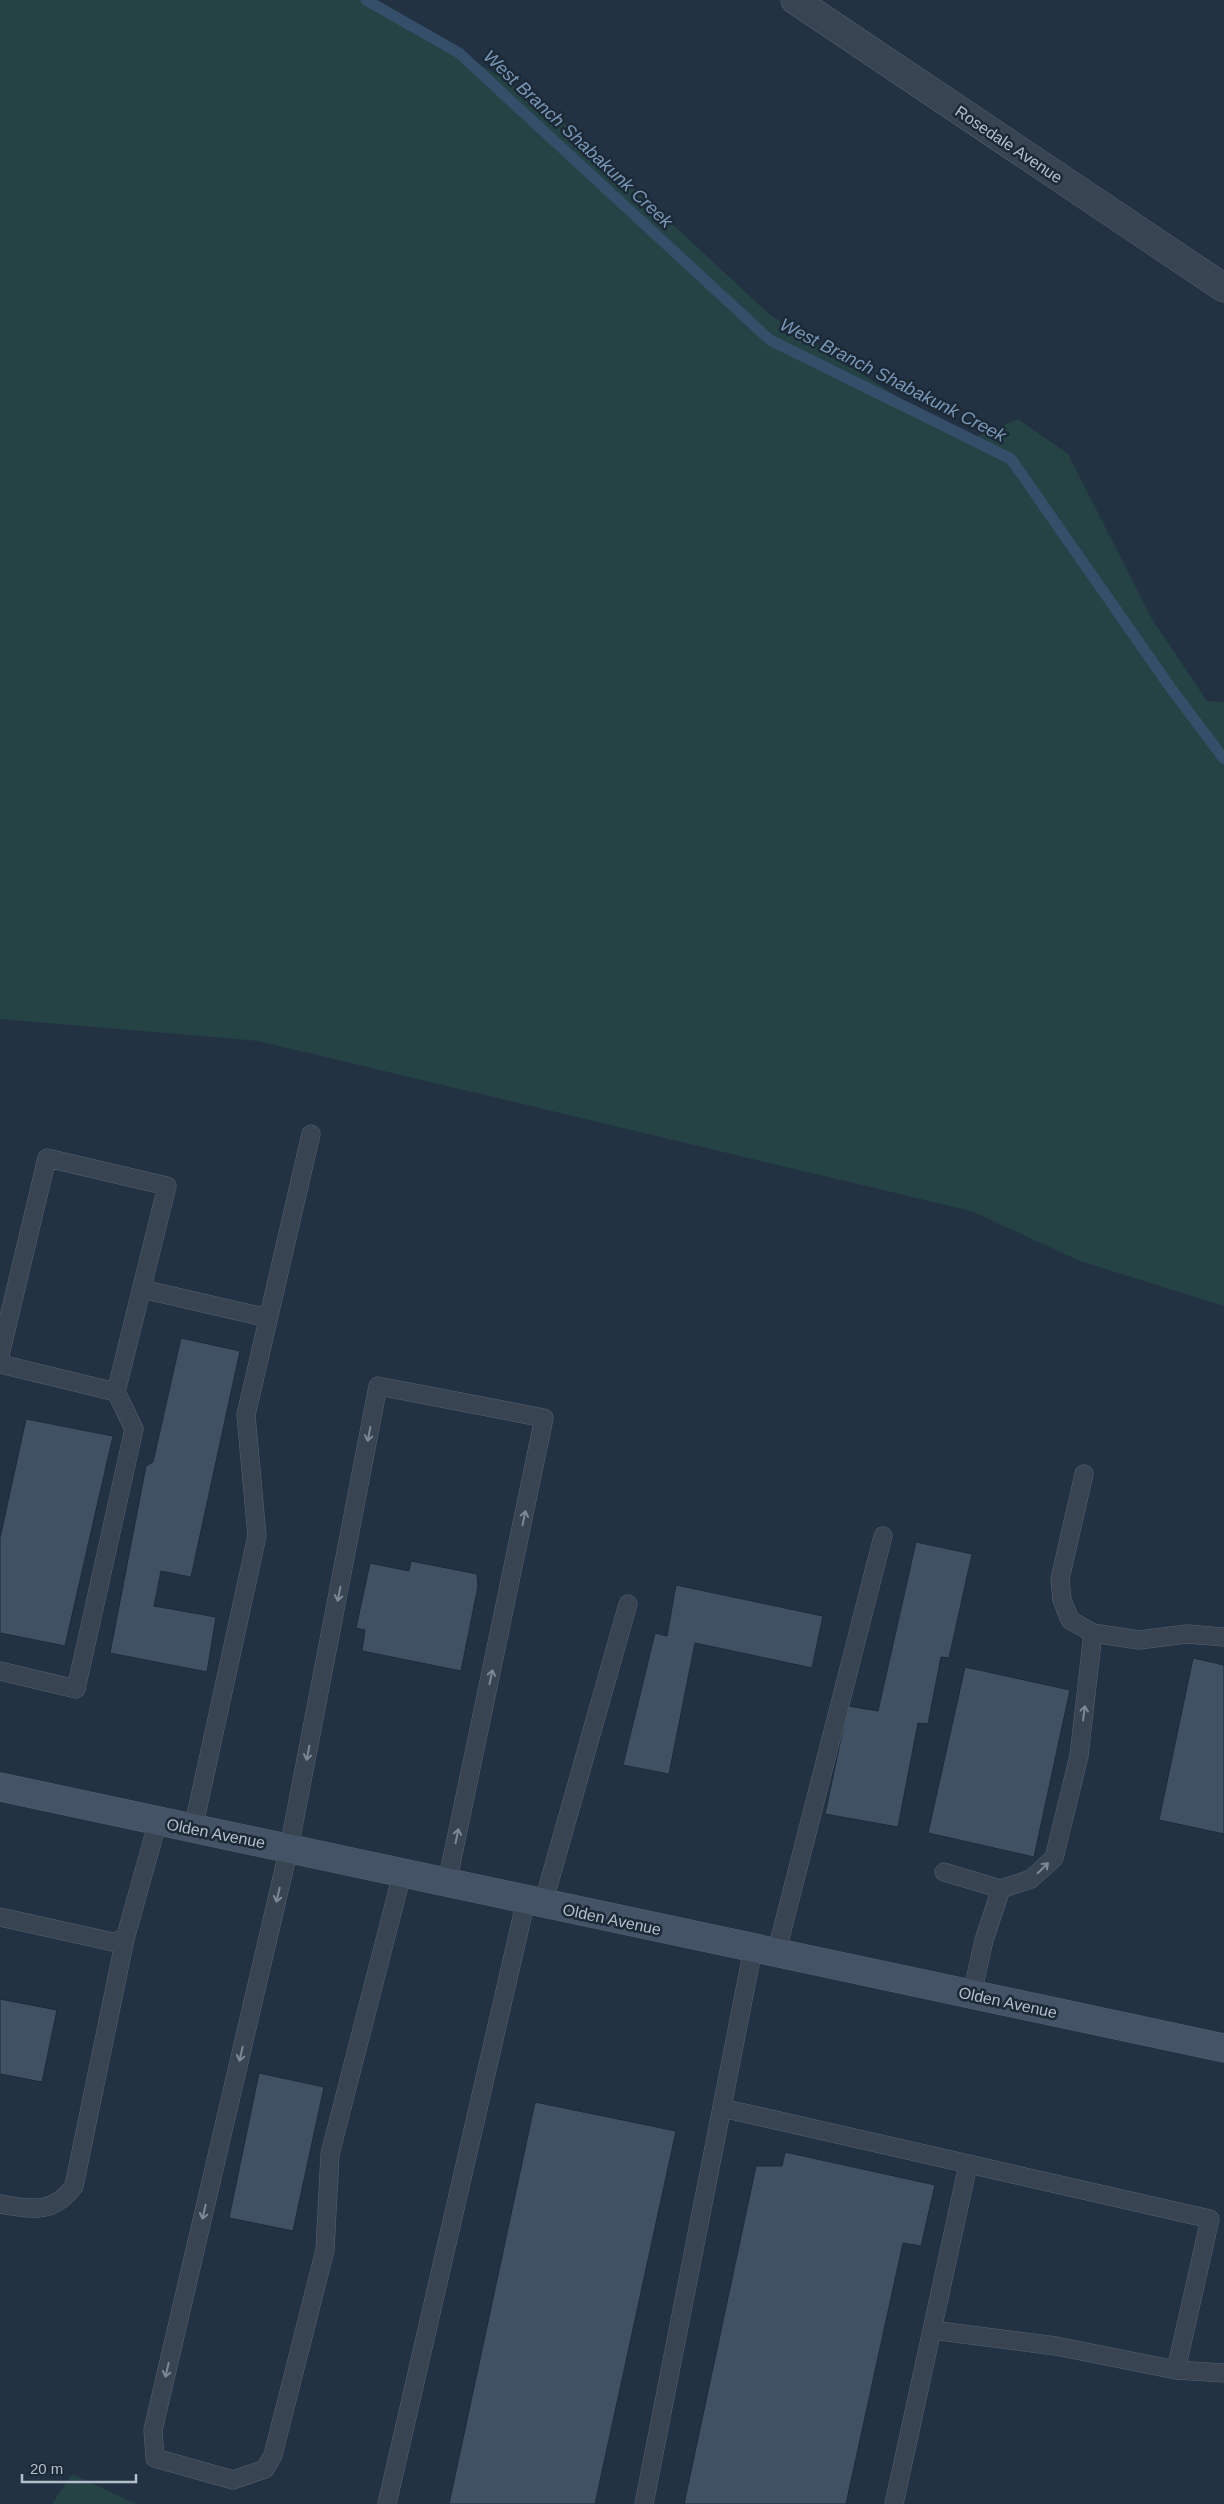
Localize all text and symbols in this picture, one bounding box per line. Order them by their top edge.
water label: West Branch Shabakunk Creek [479,46,677,233]
street label: Rosedale Avenue [952,102,1065,187]
water label: West Branch Shabakunk Creek [777,314,1010,446]
one-way arrow [364,1426,374,1442]
one-way arrow [520,1510,529,1526]
one-way arrow [333,1585,343,1601]
one-way arrow [487,1669,496,1685]
one-way arrow [1079,1705,1089,1721]
one-way arrow [303,1745,312,1761]
street label: Olden Avenue [165,1816,267,1851]
one-way arrow [453,1828,462,1844]
one-way arrow [1037,1862,1050,1874]
one-way arrow [273,1887,282,1903]
street label: Olden Avenue [561,1901,663,1938]
street label: Olden Avenue [957,1984,1059,2021]
one-way arrow [236,2045,245,2061]
one-way arrow [199,2203,208,2219]
one-way arrow [162,2361,171,2377]
scale bar [22,2452,136,2484]
text: 20 m [30,2460,63,2477]

